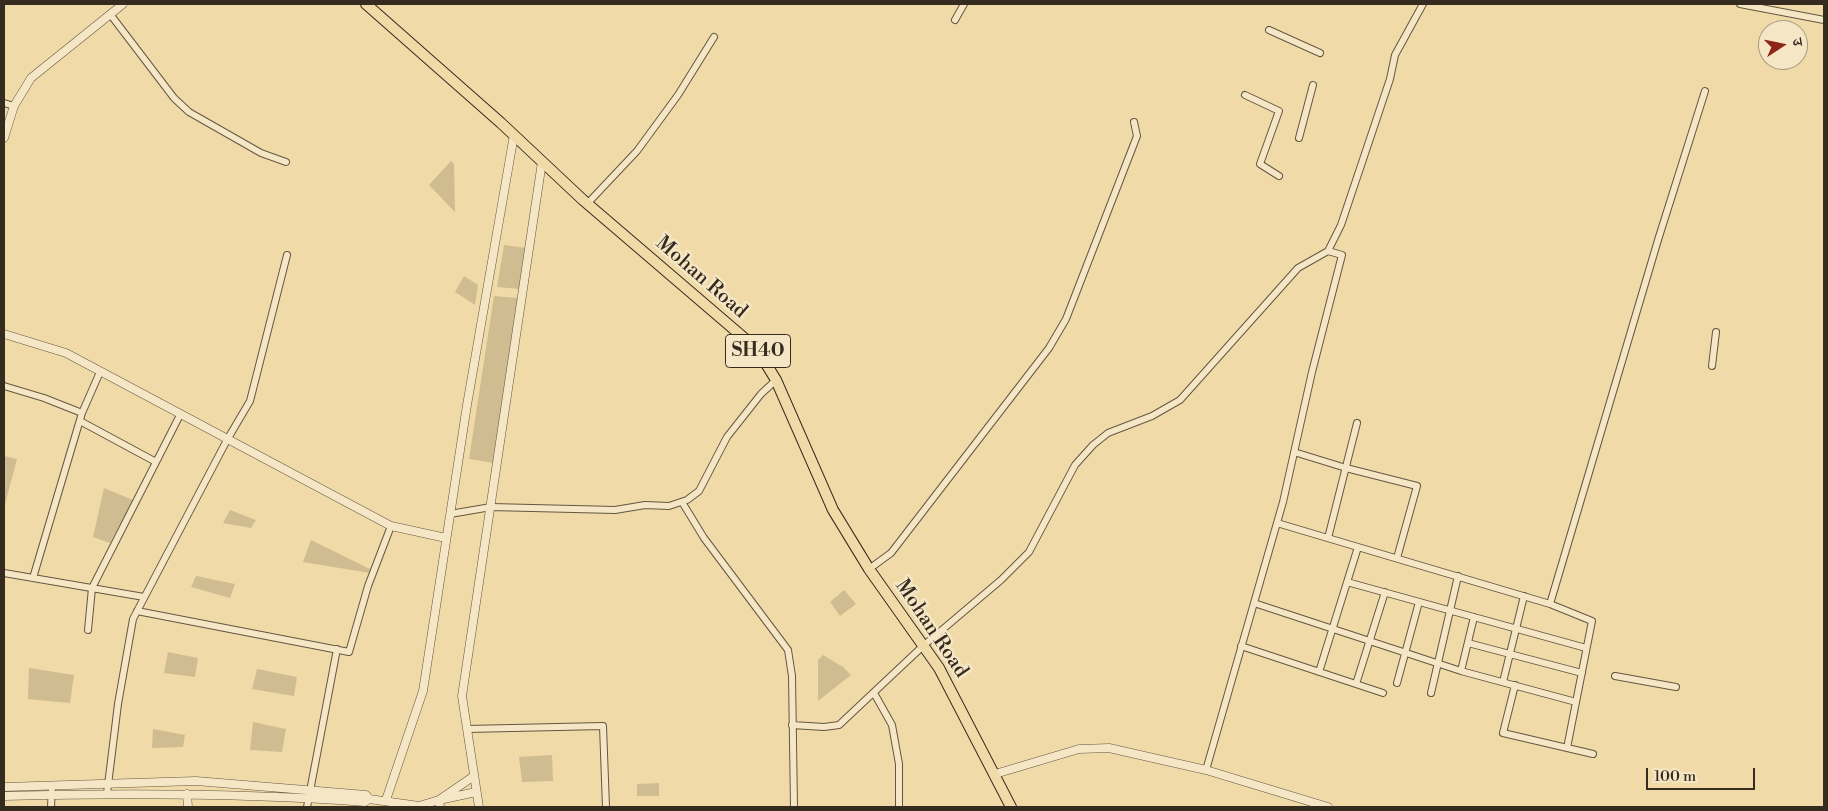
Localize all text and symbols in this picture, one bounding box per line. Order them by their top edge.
north arrow [1758,20,1808,70]
text: उ [1787,37,1806,48]
street label: Mohan Road [650,232,752,324]
road number: SH40 [726,334,790,368]
street label: Mohan Road [889,575,973,683]
scale bar [1648,758,1757,790]
text: 100 m [1654,767,1696,786]

